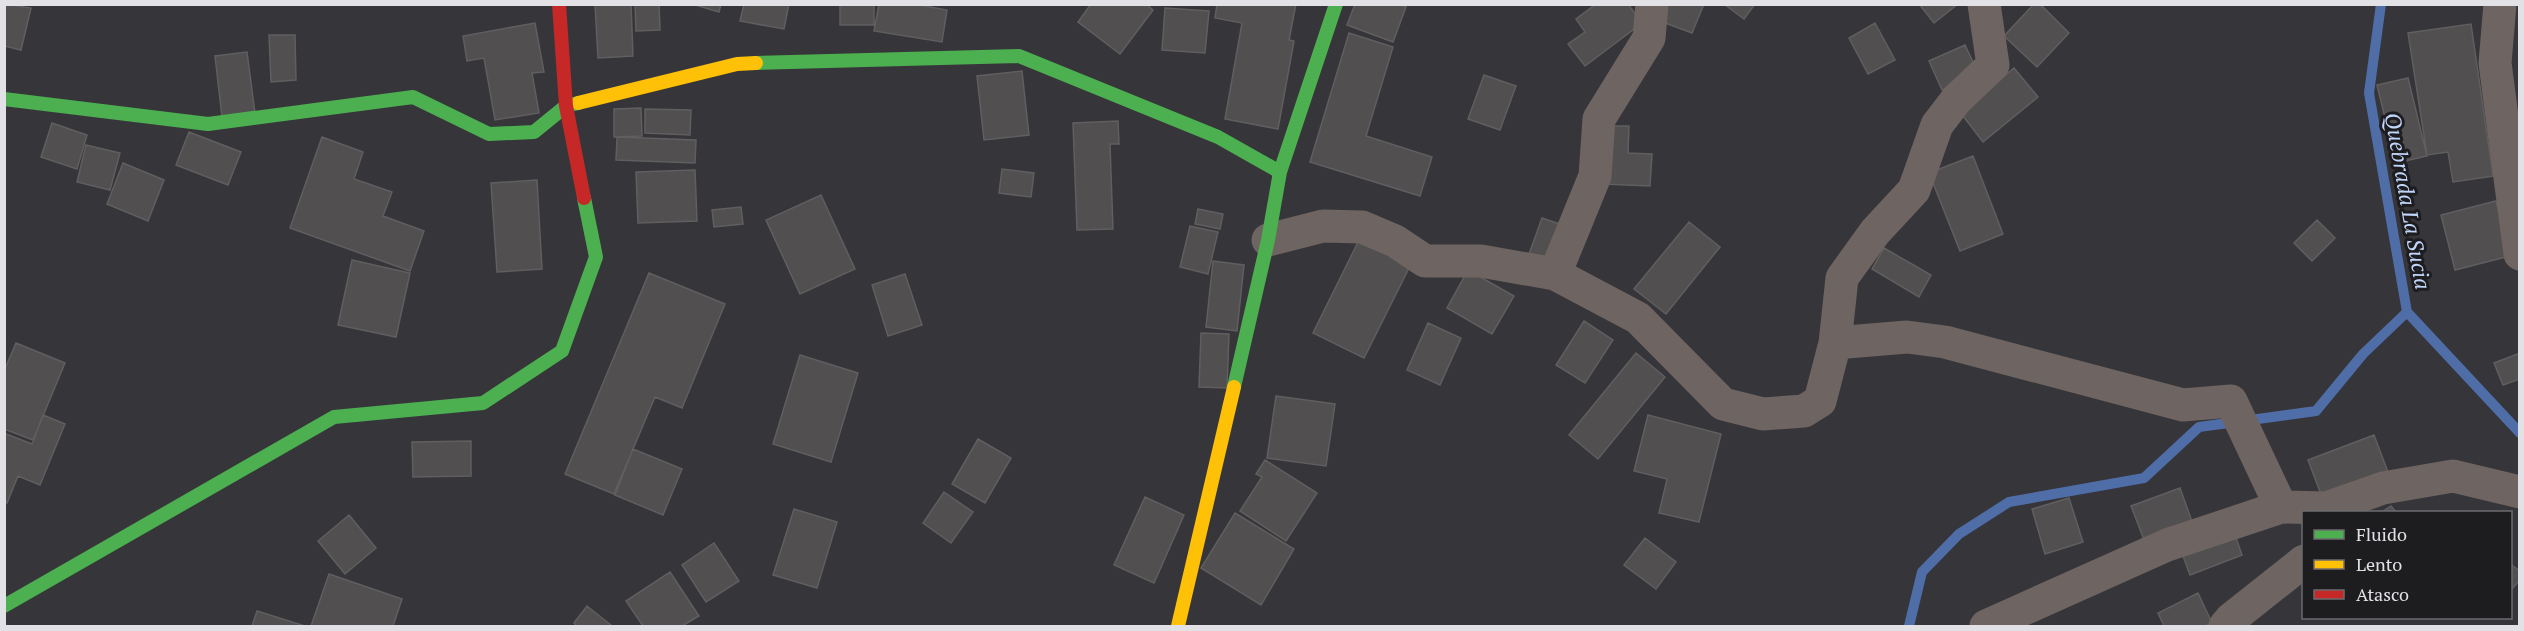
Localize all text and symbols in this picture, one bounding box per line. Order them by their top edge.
water label: Quebrada La Sucia [2379,110,2438,292]
legend [2302,511,2512,619]
text: Fluido [2356,522,2407,546]
text: Lento [2356,552,2402,576]
text: Atasco [2356,582,2409,606]

